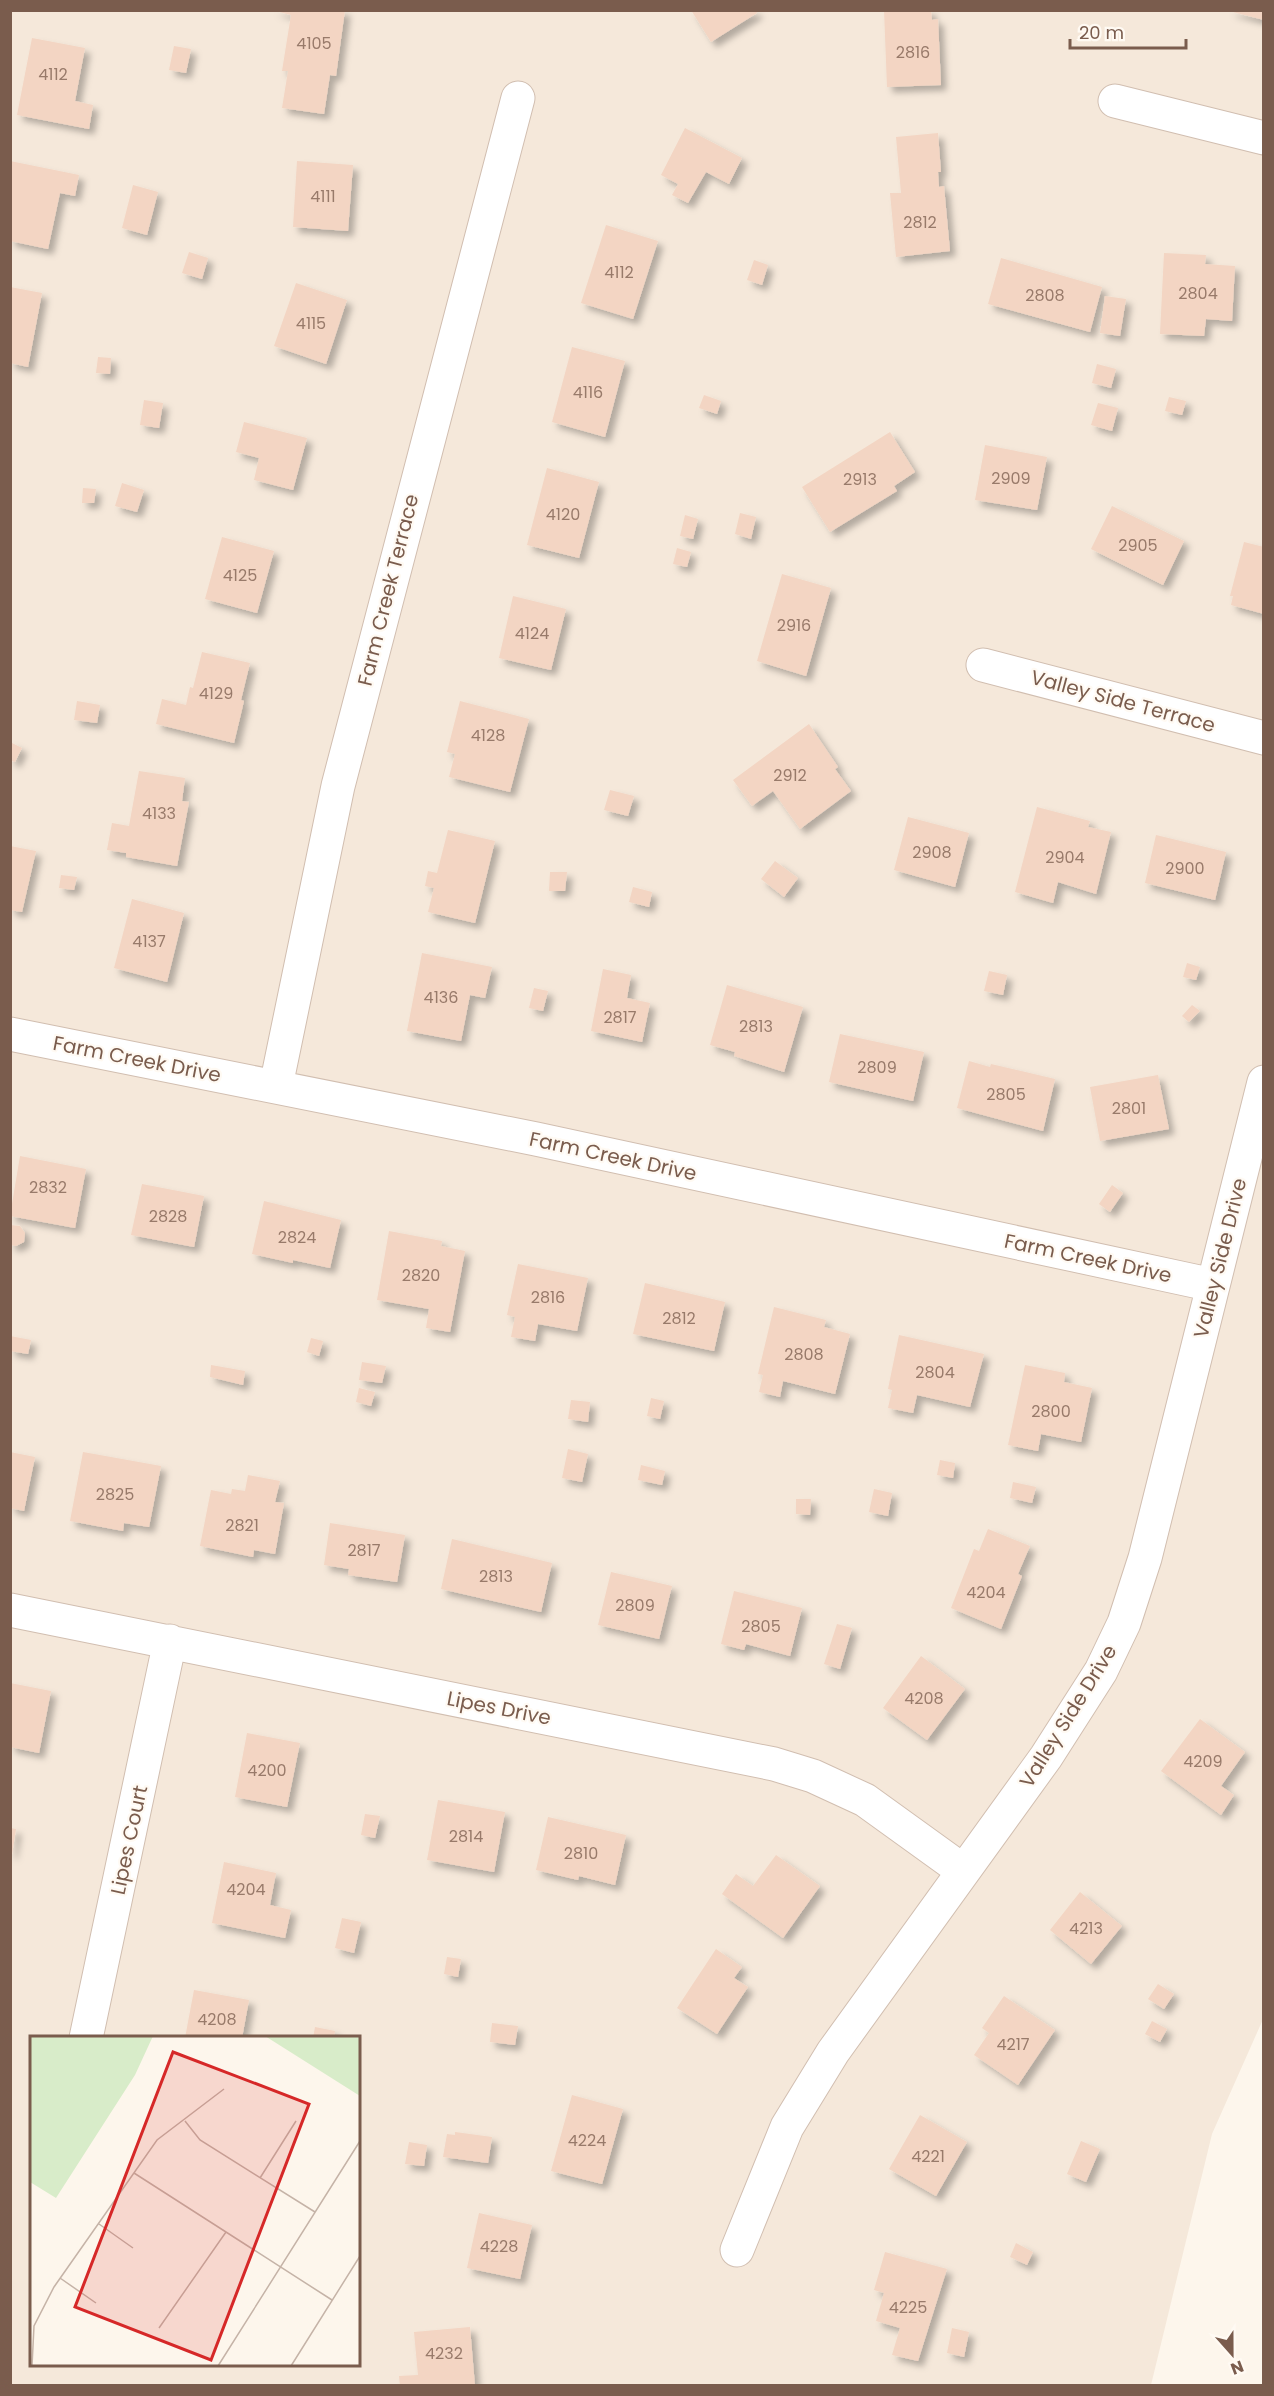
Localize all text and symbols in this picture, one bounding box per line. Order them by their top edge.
scale bar [1070,12,1186,50]
text: 20 m [1079,20,1124,45]
house number: 4105 [296,32,332,55]
house number: 2816 [896,41,930,64]
house number: 4112 [38,63,68,86]
house number: 4111 [310,185,336,208]
house number: 2812 [903,211,937,234]
house number: 4112 [604,261,634,284]
house number: 2804 [1178,282,1218,305]
house number: 2808 [1025,284,1065,307]
house number: 4115 [296,312,326,335]
house number: 4116 [573,381,603,404]
house number: 2909 [991,467,1031,490]
house number: 2913 [843,468,877,491]
street label: Farm Creek Terrace [351,491,425,689]
house number: 4120 [546,503,580,526]
house number: 2905 [1118,534,1158,557]
house number: 4125 [223,564,257,587]
house number: 2916 [777,614,811,637]
house number: 4124 [515,622,549,645]
street label: Valley Side Terrace [1028,663,1218,739]
house number: 4129 [199,682,233,705]
house number: 4128 [471,724,505,747]
house number: 2912 [773,764,807,787]
house number: 4133 [142,802,176,825]
house number: 2908 [912,841,952,864]
house number: 2904 [1045,846,1085,869]
house number: 2900 [1165,857,1205,880]
house number: 4137 [132,930,166,953]
house number: 4136 [424,986,458,1009]
house number: 2817 [603,1006,637,1029]
house number: 2813 [739,1015,773,1038]
street label: Farm Creek Drive [51,1029,223,1089]
house number: 2809 [857,1056,897,1079]
house number: 2805 [986,1083,1026,1106]
house number: 2801 [1112,1097,1146,1120]
street label: Farm Creek Drive [527,1125,699,1187]
street label: Valley Side Drive [1187,1175,1253,1341]
house number: 2832 [29,1176,67,1199]
house number: 2828 [149,1205,187,1228]
house number: 2824 [278,1226,316,1249]
street label: Farm Creek Drive [1002,1227,1174,1289]
house number: 2820 [402,1264,440,1287]
house number: 2816 [531,1286,565,1309]
house number: 2812 [662,1307,696,1330]
house number: 2808 [784,1343,824,1366]
house number: 2804 [915,1361,955,1384]
house number: 2800 [1031,1400,1071,1423]
house number: 2825 [96,1483,134,1506]
house number: 2821 [225,1514,259,1537]
house number: 2817 [347,1539,381,1562]
house number: 2813 [479,1565,513,1588]
house number: 4204 [966,1581,1006,1604]
house number: 2809 [615,1594,655,1617]
house number: 2805 [741,1615,781,1638]
street label: Valley Side Drive [1013,1639,1123,1793]
street label: Lipes Drive [445,1684,553,1732]
house number: 4208 [904,1687,944,1710]
house number: 4209 [1183,1750,1223,1773]
house number: 4200 [247,1759,287,1782]
street label: Lipes Court [104,1783,154,1897]
house number: 2814 [449,1825,483,1848]
house number: 2810 [564,1842,598,1865]
house number: 4204 [226,1878,266,1901]
house number: 4213 [1069,1917,1103,1940]
house number: 4208 [197,2008,237,2031]
house number: 4217 [996,2033,1030,2056]
inset map [30,2036,360,2366]
house number: 4224 [568,2129,606,2152]
house number: 4221 [911,2145,945,2168]
house number: 4228 [480,2235,518,2258]
house number: 4225 [889,2296,927,2319]
north arrow [1202,2324,1262,2384]
house number: 4232 [425,2342,463,2365]
text: N [1227,2355,1247,2380]

